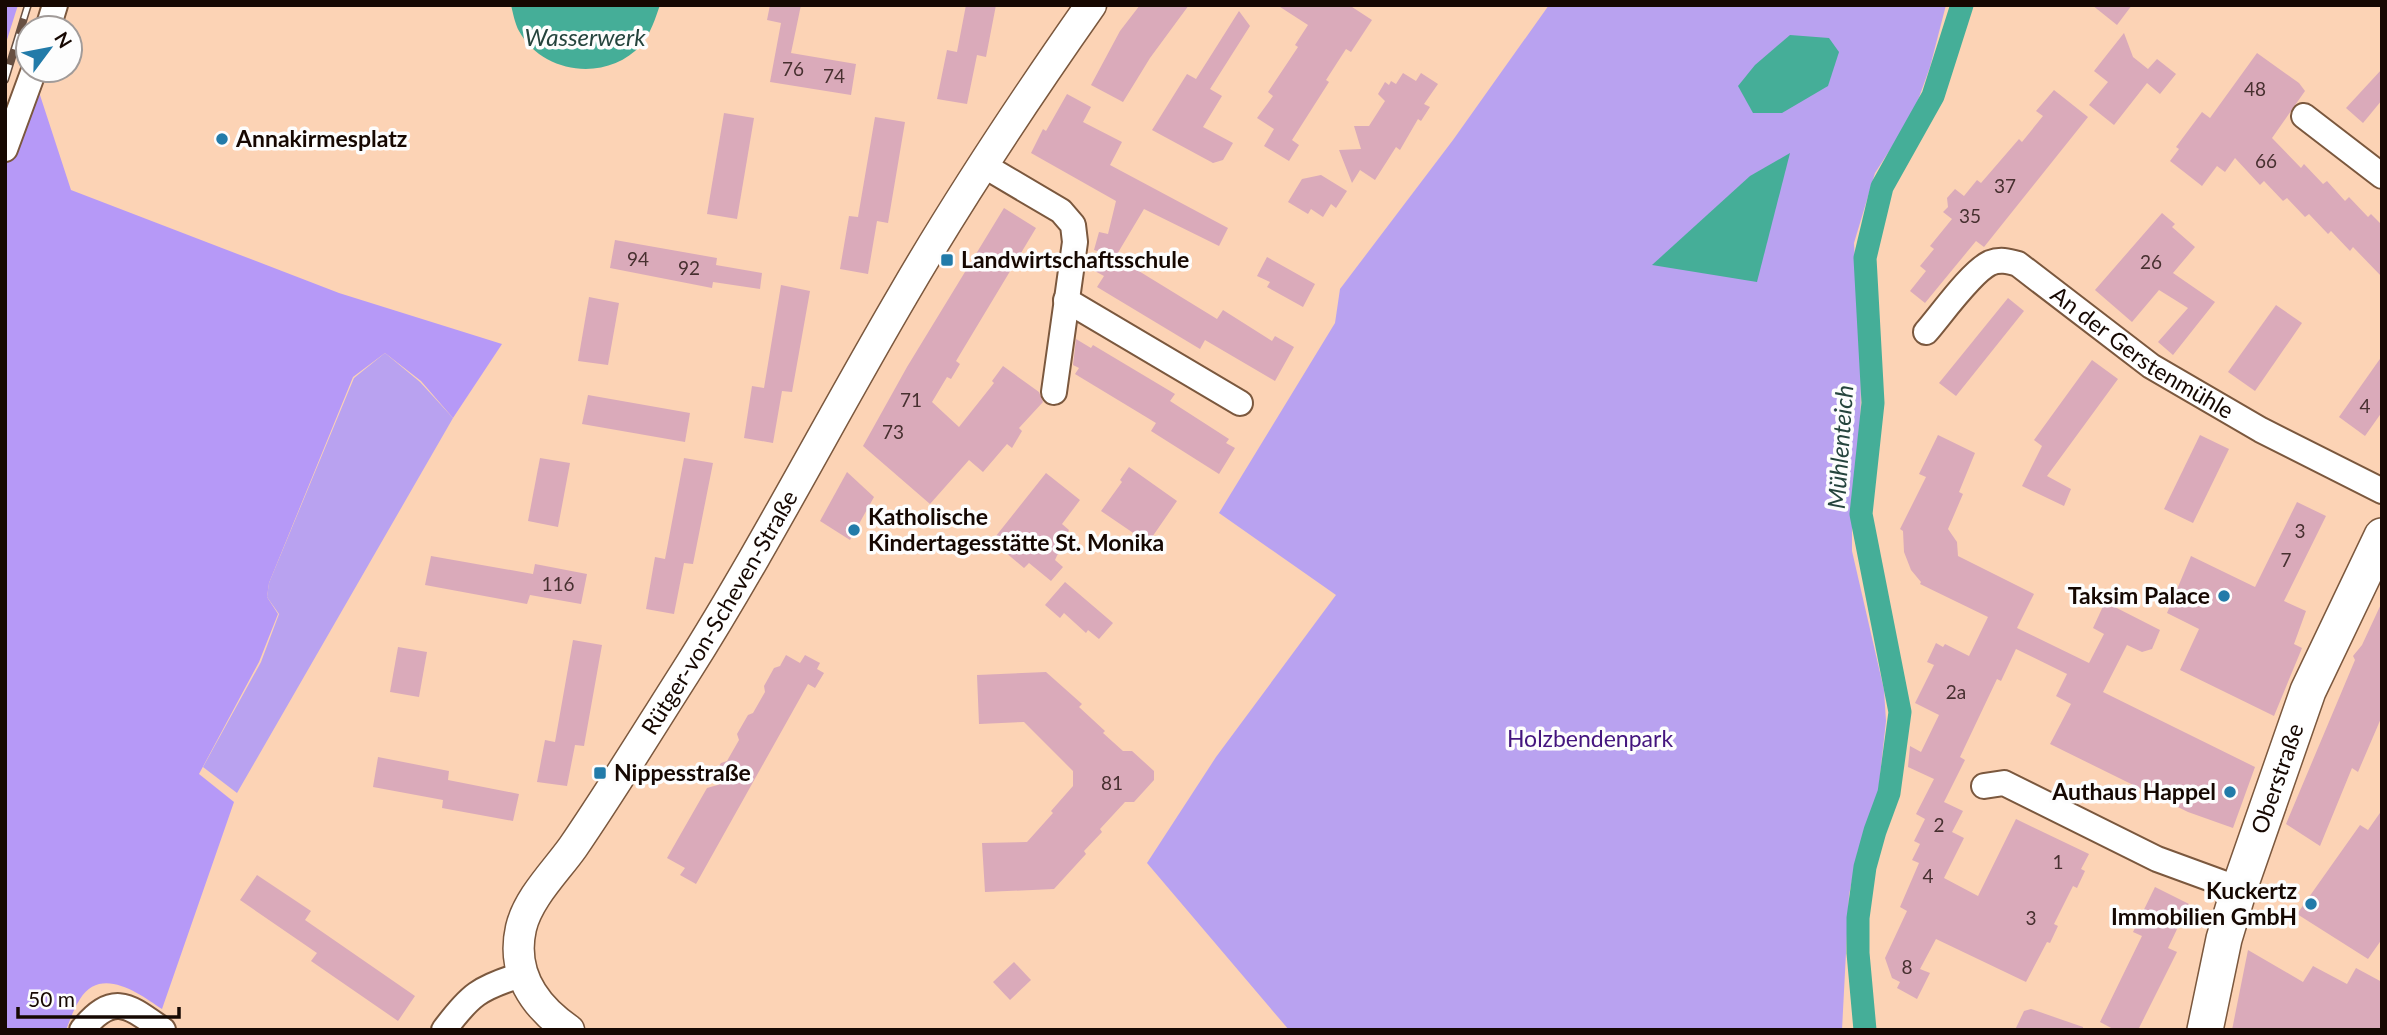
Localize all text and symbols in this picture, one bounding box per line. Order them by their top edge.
north arrow [14,14,84,84]
water label: Wasserwerk [524,22,646,51]
text: N [50,27,77,52]
house number: 76 [782,57,804,80]
house number: 74 [823,64,845,87]
house number: 48 [2244,77,2266,100]
place label: Annakirmesplatz [235,124,407,152]
marker: Annakirmesplatz [214,131,230,147]
house number: 66 [2255,149,2277,172]
house number: 37 [1994,174,2016,197]
house number: 35 [1959,204,1981,227]
place label: Landwirtschaftsschule [961,245,1189,273]
house number: 94 [627,247,649,270]
house number: 26 [2140,250,2162,273]
marker: Landwirtschaftsschule [939,252,955,268]
house number: 92 [678,256,700,279]
street label: An der Gerstenmühle [2046,279,2239,424]
water label: Mühlenteich [1821,384,1858,510]
house number: 71 [900,388,922,411]
house number: 4 [2359,394,2371,417]
house number: 73 [882,420,904,443]
street label: Rütger-von-Scheven-Straße [635,485,803,739]
place label: Katholische Kindertagesstätte St. Monika [868,502,1164,556]
house number: 3 [2294,519,2306,542]
marker: Katholische Kindertagesstätte St. Monika [846,522,862,538]
house number: 7 [2280,548,2292,571]
house number: 116 [541,572,575,595]
place label: Taksim Palace [2068,581,2210,609]
marker: Taksim Palace [2216,588,2232,604]
house number: 2a [1946,680,1966,703]
street label: Oberstraße [2244,719,2309,837]
park label: Holzbendenpark [1507,724,1673,752]
place label: Nippesstraße [614,758,751,786]
marker: Nippesstraße [592,765,608,781]
house number: 81 [1101,771,1123,794]
place label: Authaus Happel [2051,777,2216,805]
marker: Authaus Happel [2222,784,2238,800]
house number: 2 [1933,813,1945,836]
house number: 1 [2052,850,2064,873]
house number: 4 [1922,864,1934,887]
place label: Kuckertz Immobilien GmbH [2111,876,2297,930]
marker: Kuckertz Immobilien GmbH [2303,896,2319,912]
house number: 3 [2025,906,2037,929]
house number: 8 [1901,955,1913,978]
scale bar [18,976,178,1020]
text: 50 m [28,986,75,1011]

